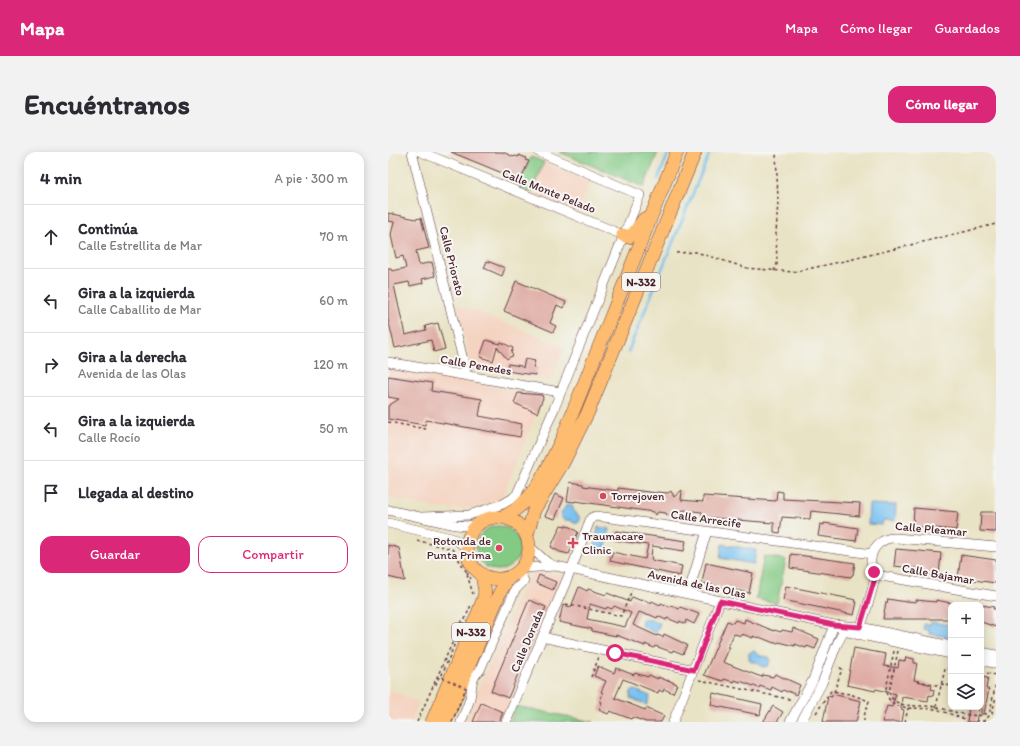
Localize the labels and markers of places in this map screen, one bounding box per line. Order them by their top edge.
place label: Torrejoven [611,489,665,503]
marker: Torrejoven [598,491,608,501]
place label: Traumacare Clinic [582,529,644,557]
place label: Rotonda de Punta Prima [427,534,492,562]
marker: Traumacare Clinic [567,537,579,549]
marker: Rotonda de Punta Prima [494,543,504,553]

